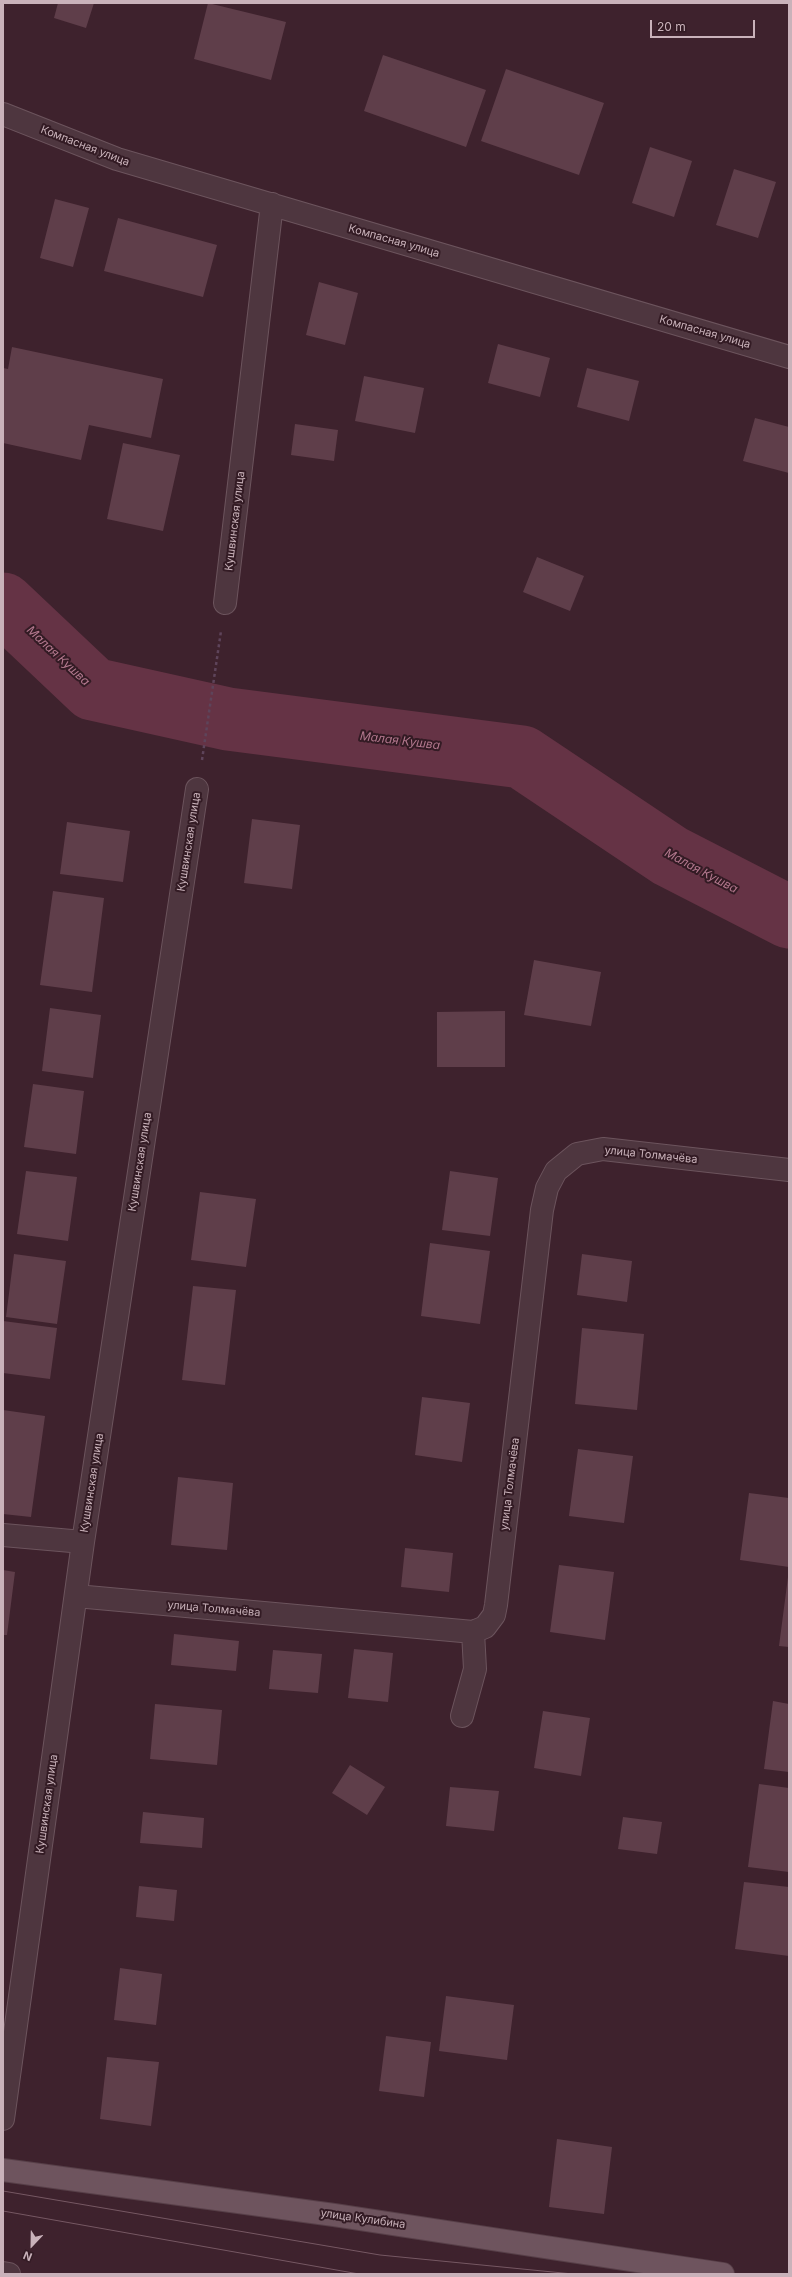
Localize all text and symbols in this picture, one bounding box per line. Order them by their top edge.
scale bar [652,12,757,38]
text: 20 m [657,19,686,34]
street label: Компасная улица [39,123,131,169]
street label: Компасная улица [347,222,441,260]
street label: Компасная улица [658,313,752,351]
street label: Кушвинская улица [222,470,248,572]
water label: Малая Кушва [24,623,92,689]
water label: Малая Кушва [359,729,441,753]
street label: Кушвинская улица [175,791,203,893]
water label: Малая Кушва [662,846,740,896]
street label: Кушвинская улица [126,1111,154,1213]
street label: улица Толмачёва [604,1144,698,1166]
street label: Кушвинская улица [78,1432,106,1534]
street label: улица Толмачёва [498,1437,522,1531]
street label: улица Толмачёва [167,1598,261,1620]
street label: Кушвинская улица [33,1753,61,1855]
street label: улица Кулибина [320,2207,406,2231]
north arrow [12,2225,52,2265]
text: N [21,2248,34,2264]

